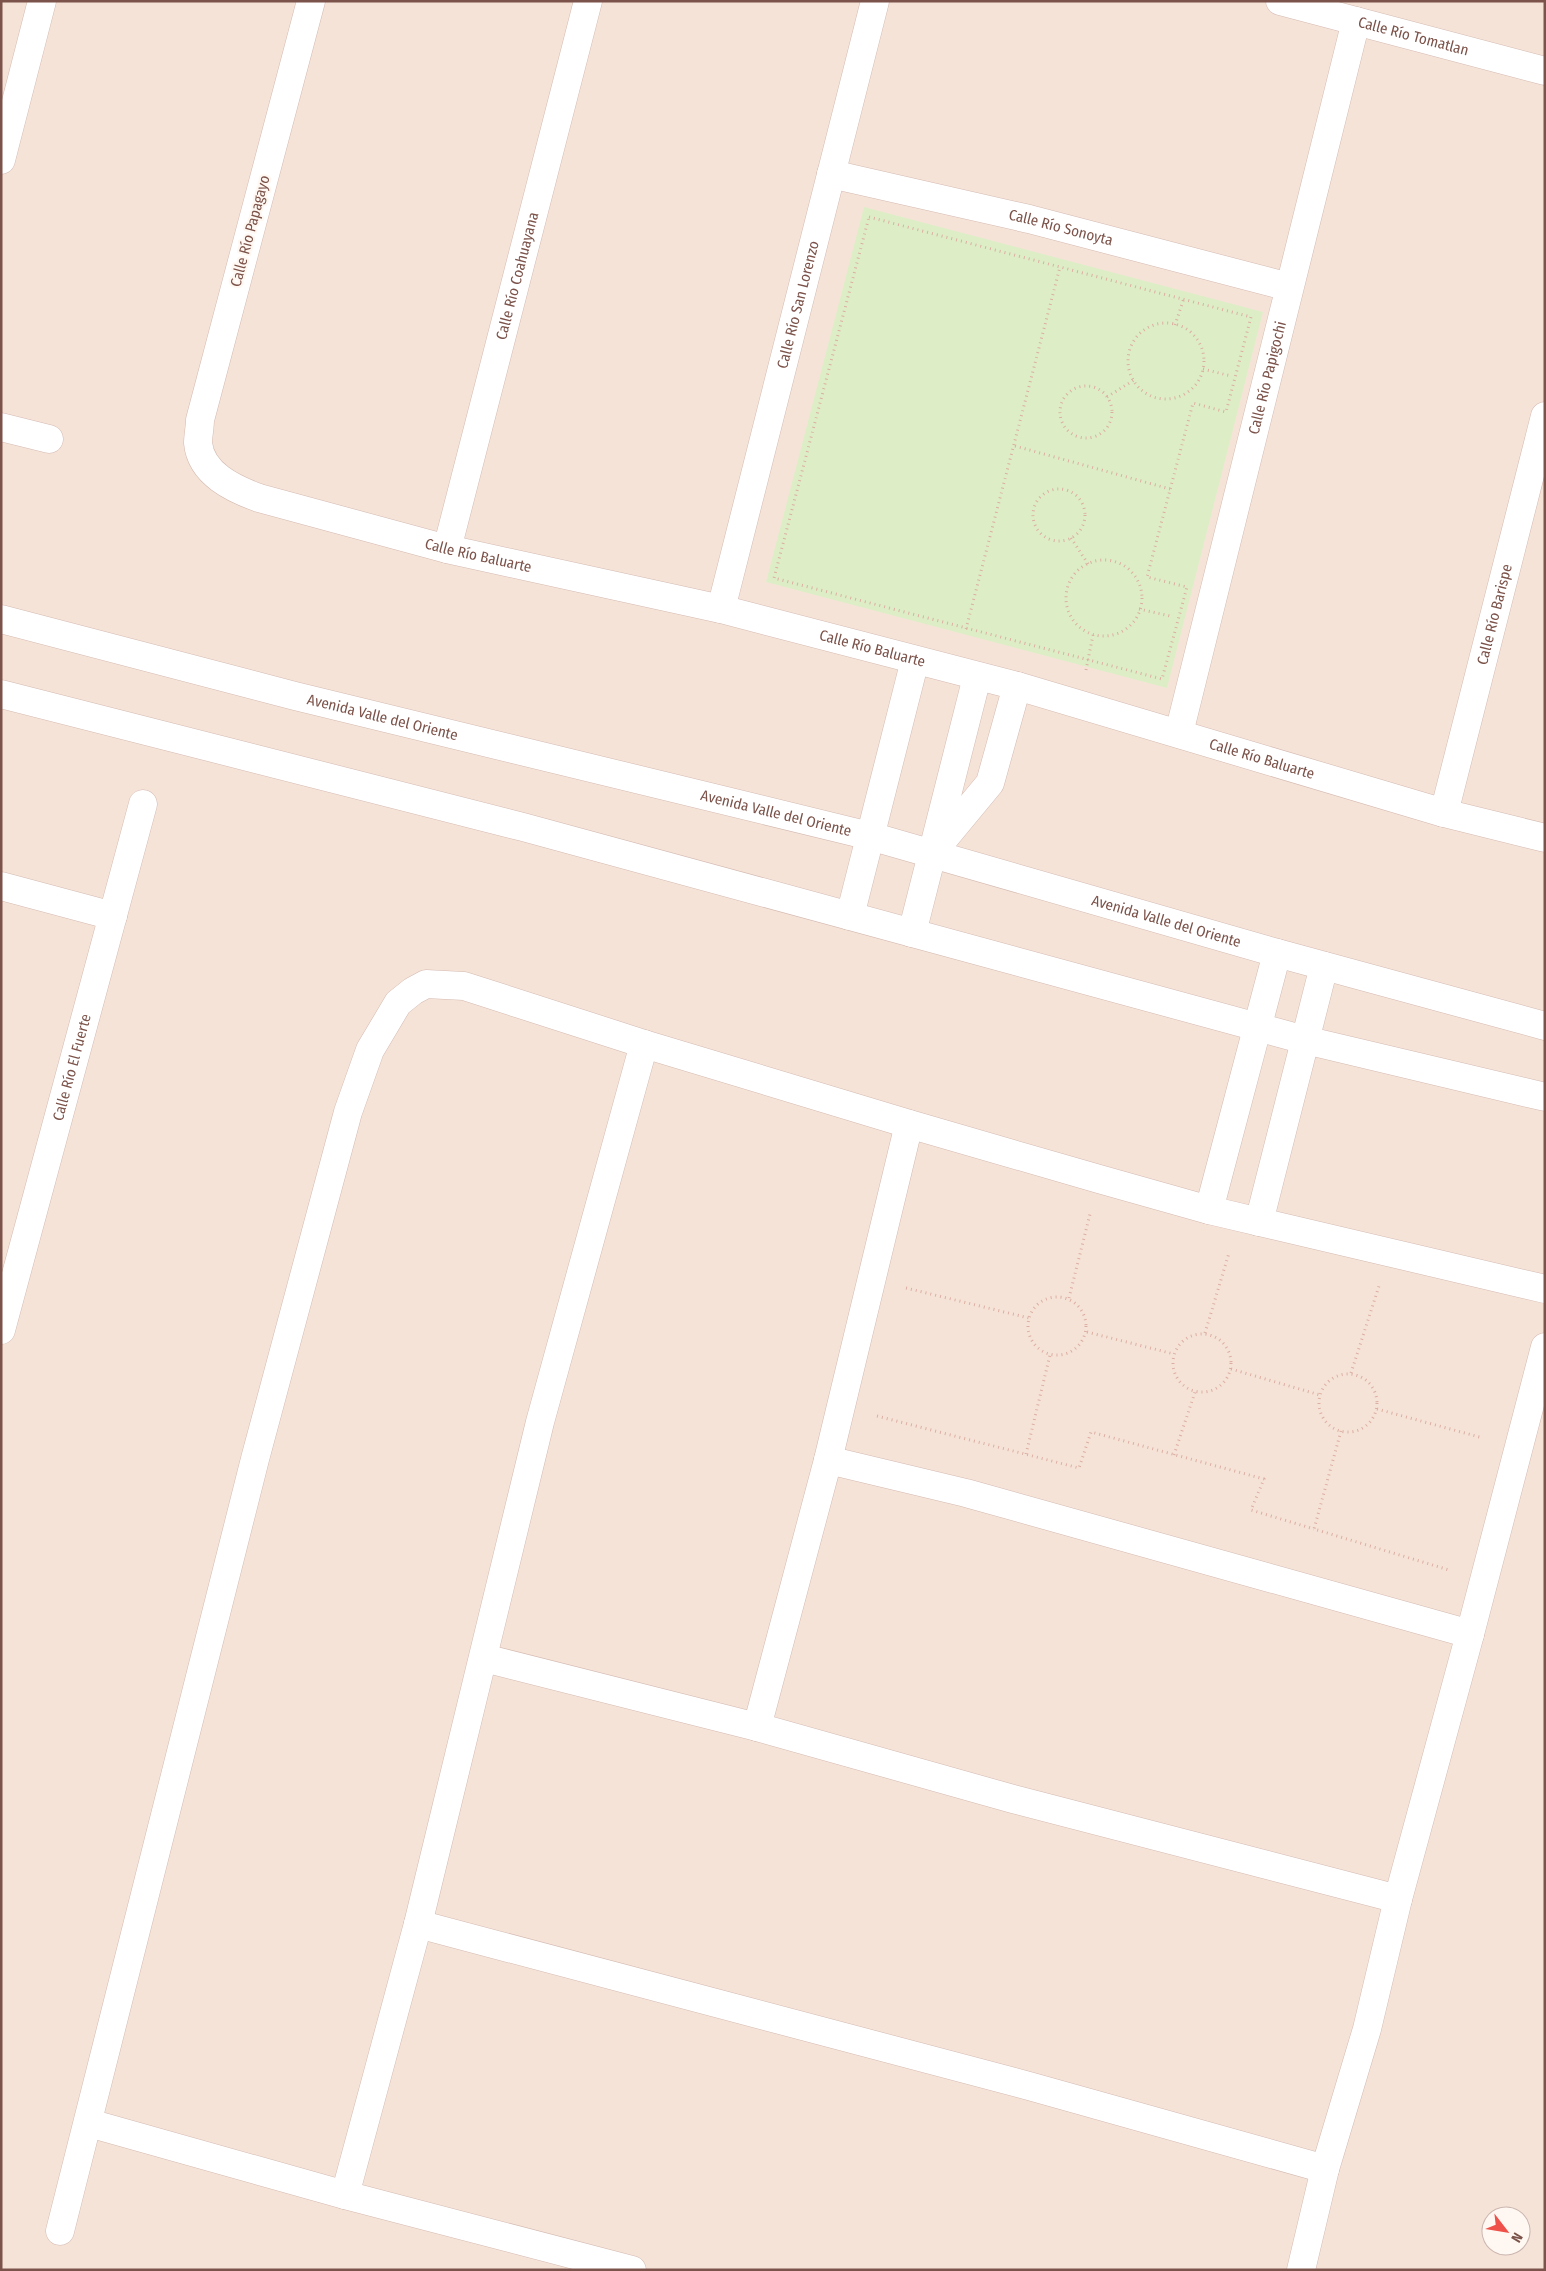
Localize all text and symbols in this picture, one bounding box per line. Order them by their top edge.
street label: Calle Río Tomatlan [1356,13,1471,59]
street label: Calle Río Papagayo [226,173,274,289]
street label: Calle Río Sonoyta [1007,206,1115,250]
street label: Calle Río Coahuayana [492,210,542,342]
street label: Calle Río San Lorenzo [773,239,823,370]
street label: Calle Río Papigochi [1245,319,1290,436]
street label: Calle Río Baluarte [423,534,533,576]
street label: Calle Río Barispe [1473,562,1516,667]
street label: Calle Río Baluarte [817,626,927,671]
street label: Avenida Valle del Oriente [305,690,460,744]
street label: Calle Río Baluarte [1207,735,1317,783]
street label: Avenida Valle del Oriente [699,786,853,840]
street label: Avenida Valle del Oriente [1090,891,1243,951]
street label: Calle Río El Fuerte [49,1012,95,1123]
north arrow [1481,2206,1531,2256]
text: N [1507,2229,1526,2245]

